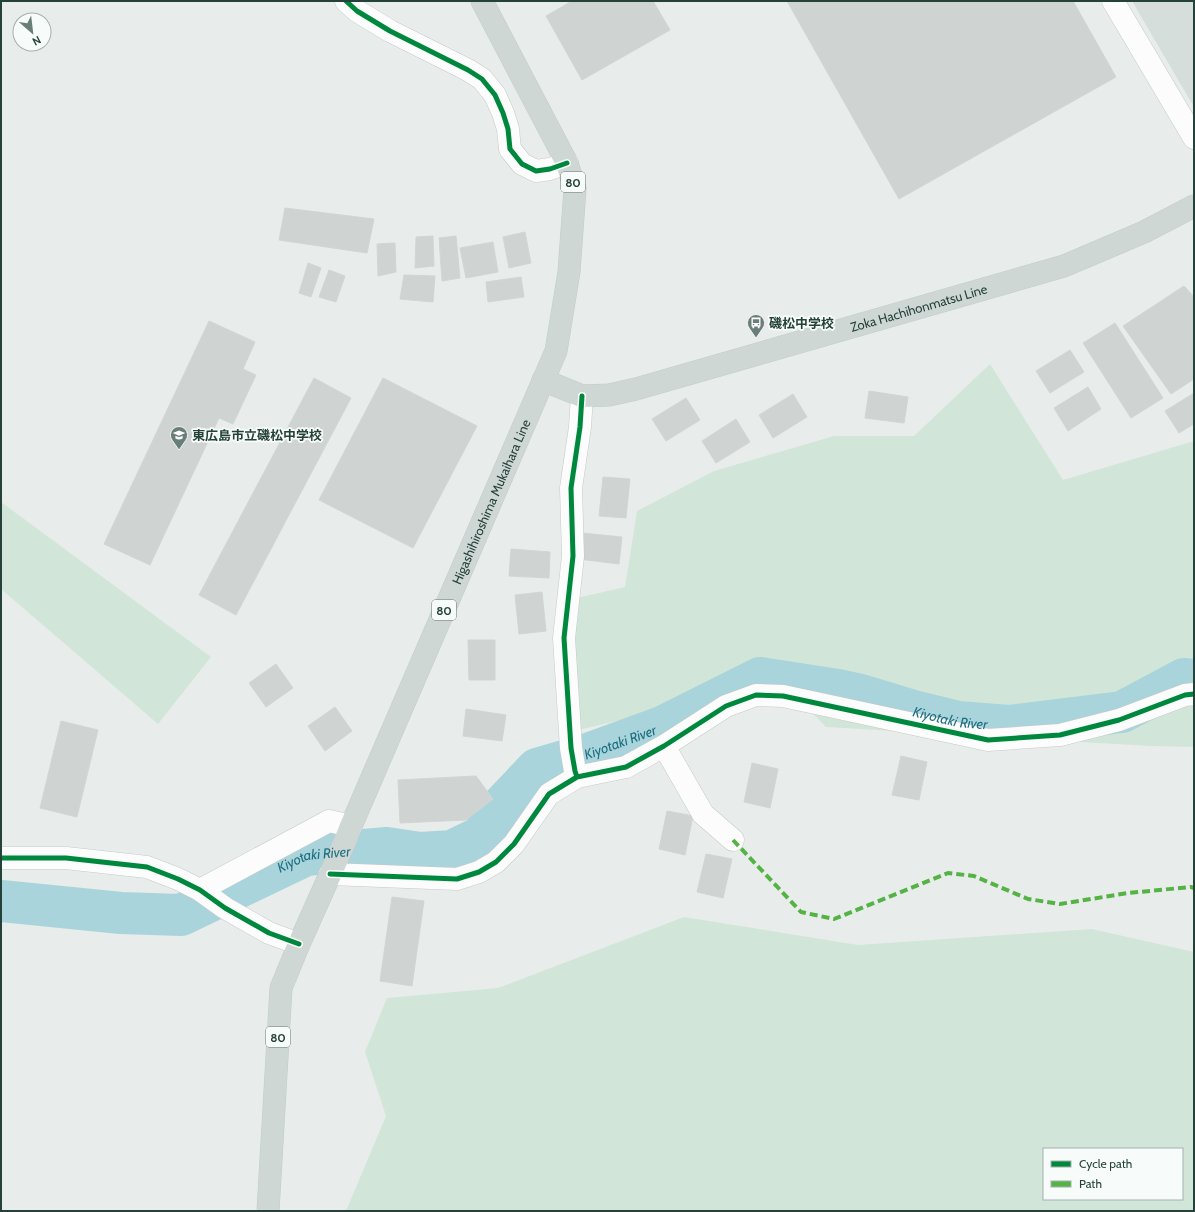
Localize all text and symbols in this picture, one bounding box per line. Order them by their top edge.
north arrow [12,12,52,52]
text: N [30,33,43,49]
road number: 80 [561,172,585,192]
street label: Zoka Hachihonmatsu Line [848,280,989,335]
bus stop icon: 磯松中学校 [746,313,766,338]
place label: 磯松中学校 [769,315,834,331]
street label: Higashihiroshima Mukaihara Line [448,416,534,587]
school or university icon: 東広島市立磯松中学校 [169,425,189,450]
place label: 東広島市立磯松中学校 [192,427,322,443]
road number: 80 [432,600,456,620]
water label: Kiyotaki River [911,702,989,733]
water label: Kiyotaki River [582,721,659,764]
water label: Kiyotaki River [274,842,352,877]
road number: 80 [266,1027,290,1047]
legend [1043,1148,1183,1200]
text: Cycle path [1079,1156,1132,1171]
text: Path [1079,1176,1102,1191]

